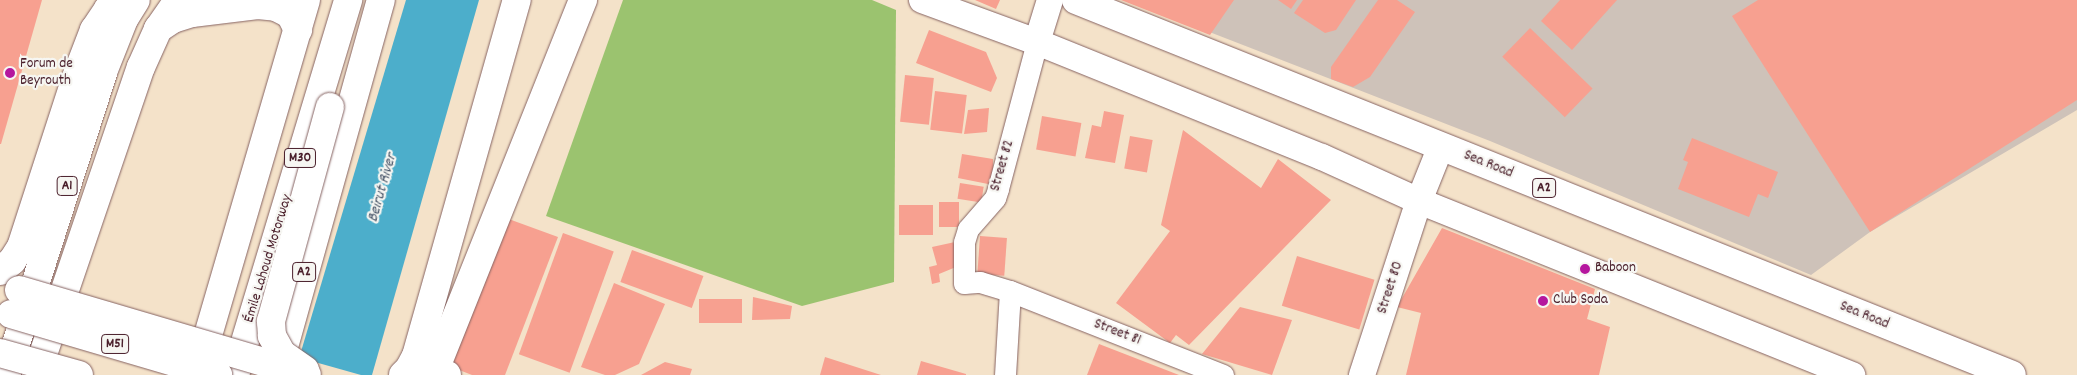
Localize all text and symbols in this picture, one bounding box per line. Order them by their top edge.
place label: Forum de Beyrouth [20,55,73,90]
marker: Forum de Beyrouth [4,67,16,79]
street label: Street 82 [987,138,1019,194]
road number: M30 [284,146,316,170]
street label: Sea Road [1461,147,1515,183]
water label: Beirut River [364,152,402,224]
road number: A1 [56,175,78,198]
road number: A2 [1532,177,1556,200]
street label: Émile Lahoud Motorway [241,193,297,325]
road number: A2 [292,260,316,284]
street label: Street 80 [1374,260,1408,316]
place label: Baboon [1595,260,1636,278]
marker: Baboon [1579,263,1591,275]
place label: Club Soda [1553,292,1608,310]
marker: Club Soda [1537,295,1549,307]
street label: Sea Road [1837,298,1891,334]
street label: Street 81 [1091,316,1143,350]
road number: M51 [100,332,130,356]

